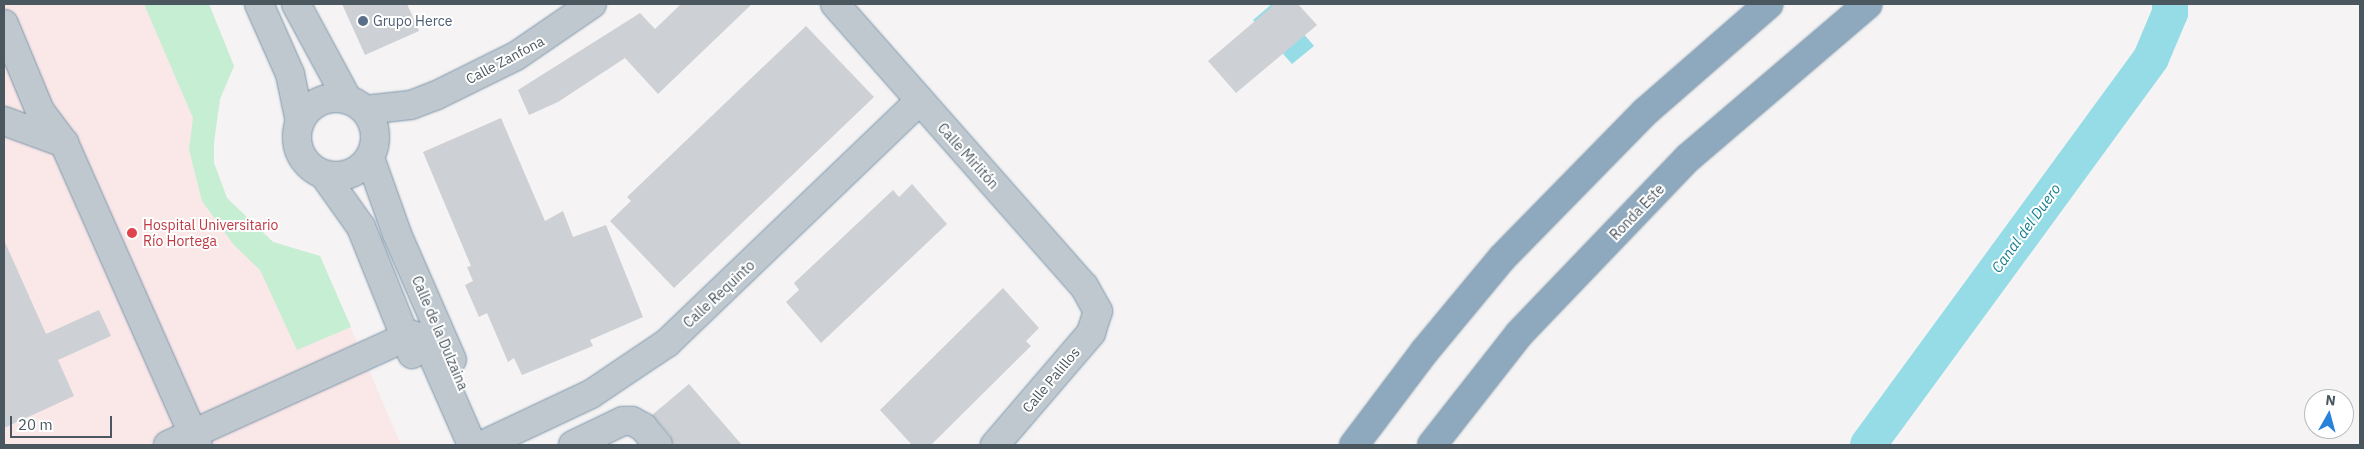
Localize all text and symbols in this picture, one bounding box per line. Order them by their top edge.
place label: Grupo Herce [373,13,452,29]
marker: Grupo Herce [357,15,369,27]
street label: Calle Zanfona [463,32,547,88]
street label: Calle Mirlitón [934,120,1002,192]
water label: Canal del Duero [1988,180,2064,276]
street label: Ronda Este [1606,181,1668,243]
place label: Hospital Universitario Río Hortega [143,217,278,250]
marker: Hospital Universitario Río Hortega [125,226,139,240]
street label: Calle Requinto [680,257,758,331]
street label: Calle de la Dulzaina [408,273,472,393]
street label: Calle Palillos [1019,344,1083,416]
north arrow [2304,389,2354,439]
text: N [2325,391,2337,410]
scale bar [12,406,115,438]
text: 20 m [18,415,53,434]

